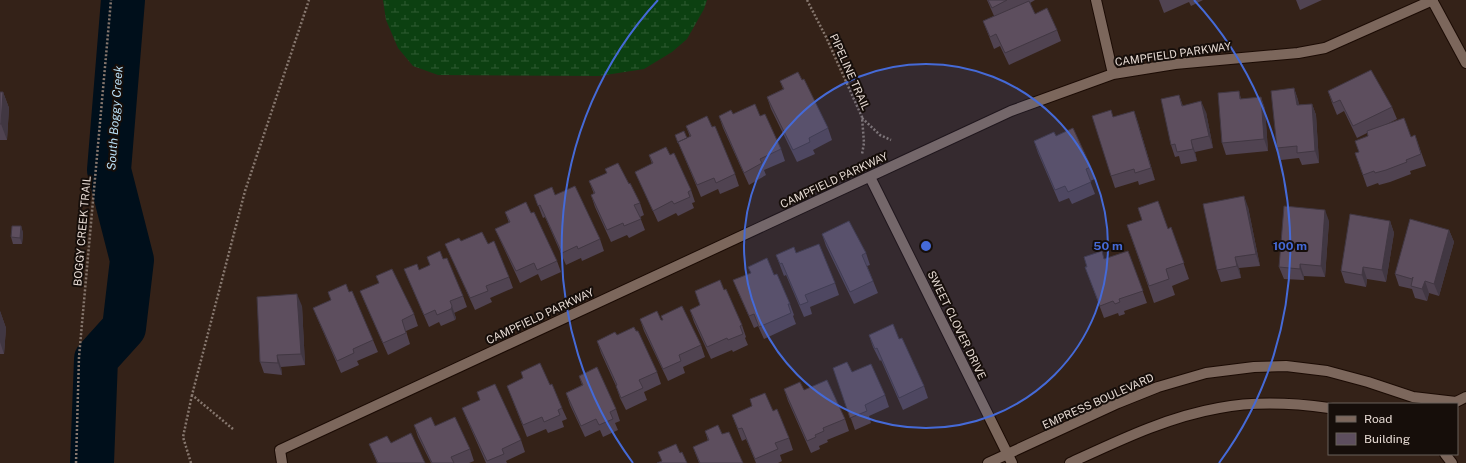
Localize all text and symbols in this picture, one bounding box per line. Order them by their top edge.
street label: PIPELINE TRAIL [828,32,872,112]
street label: CAMPFIELD PARKWAY [1114,40,1232,68]
water label: South Boggy Creek [104,65,126,171]
street label: CAMPFIELD PARKWAY [778,150,890,210]
street label: BOGGY CREEK TRAIL [71,175,93,287]
centre of rings [919,239,933,253]
text: 50 m [1093,239,1123,253]
text: 100 m [1273,239,1307,253]
street label: SWEET CLOVER DRIVE [925,269,989,381]
street label: CAMPFIELD PARKWAY [484,286,596,346]
street label: EMPRESS BOULEVARD [1040,371,1156,431]
legend [1328,403,1458,455]
text: Road [1364,412,1392,426]
text: Building [1364,432,1410,446]

